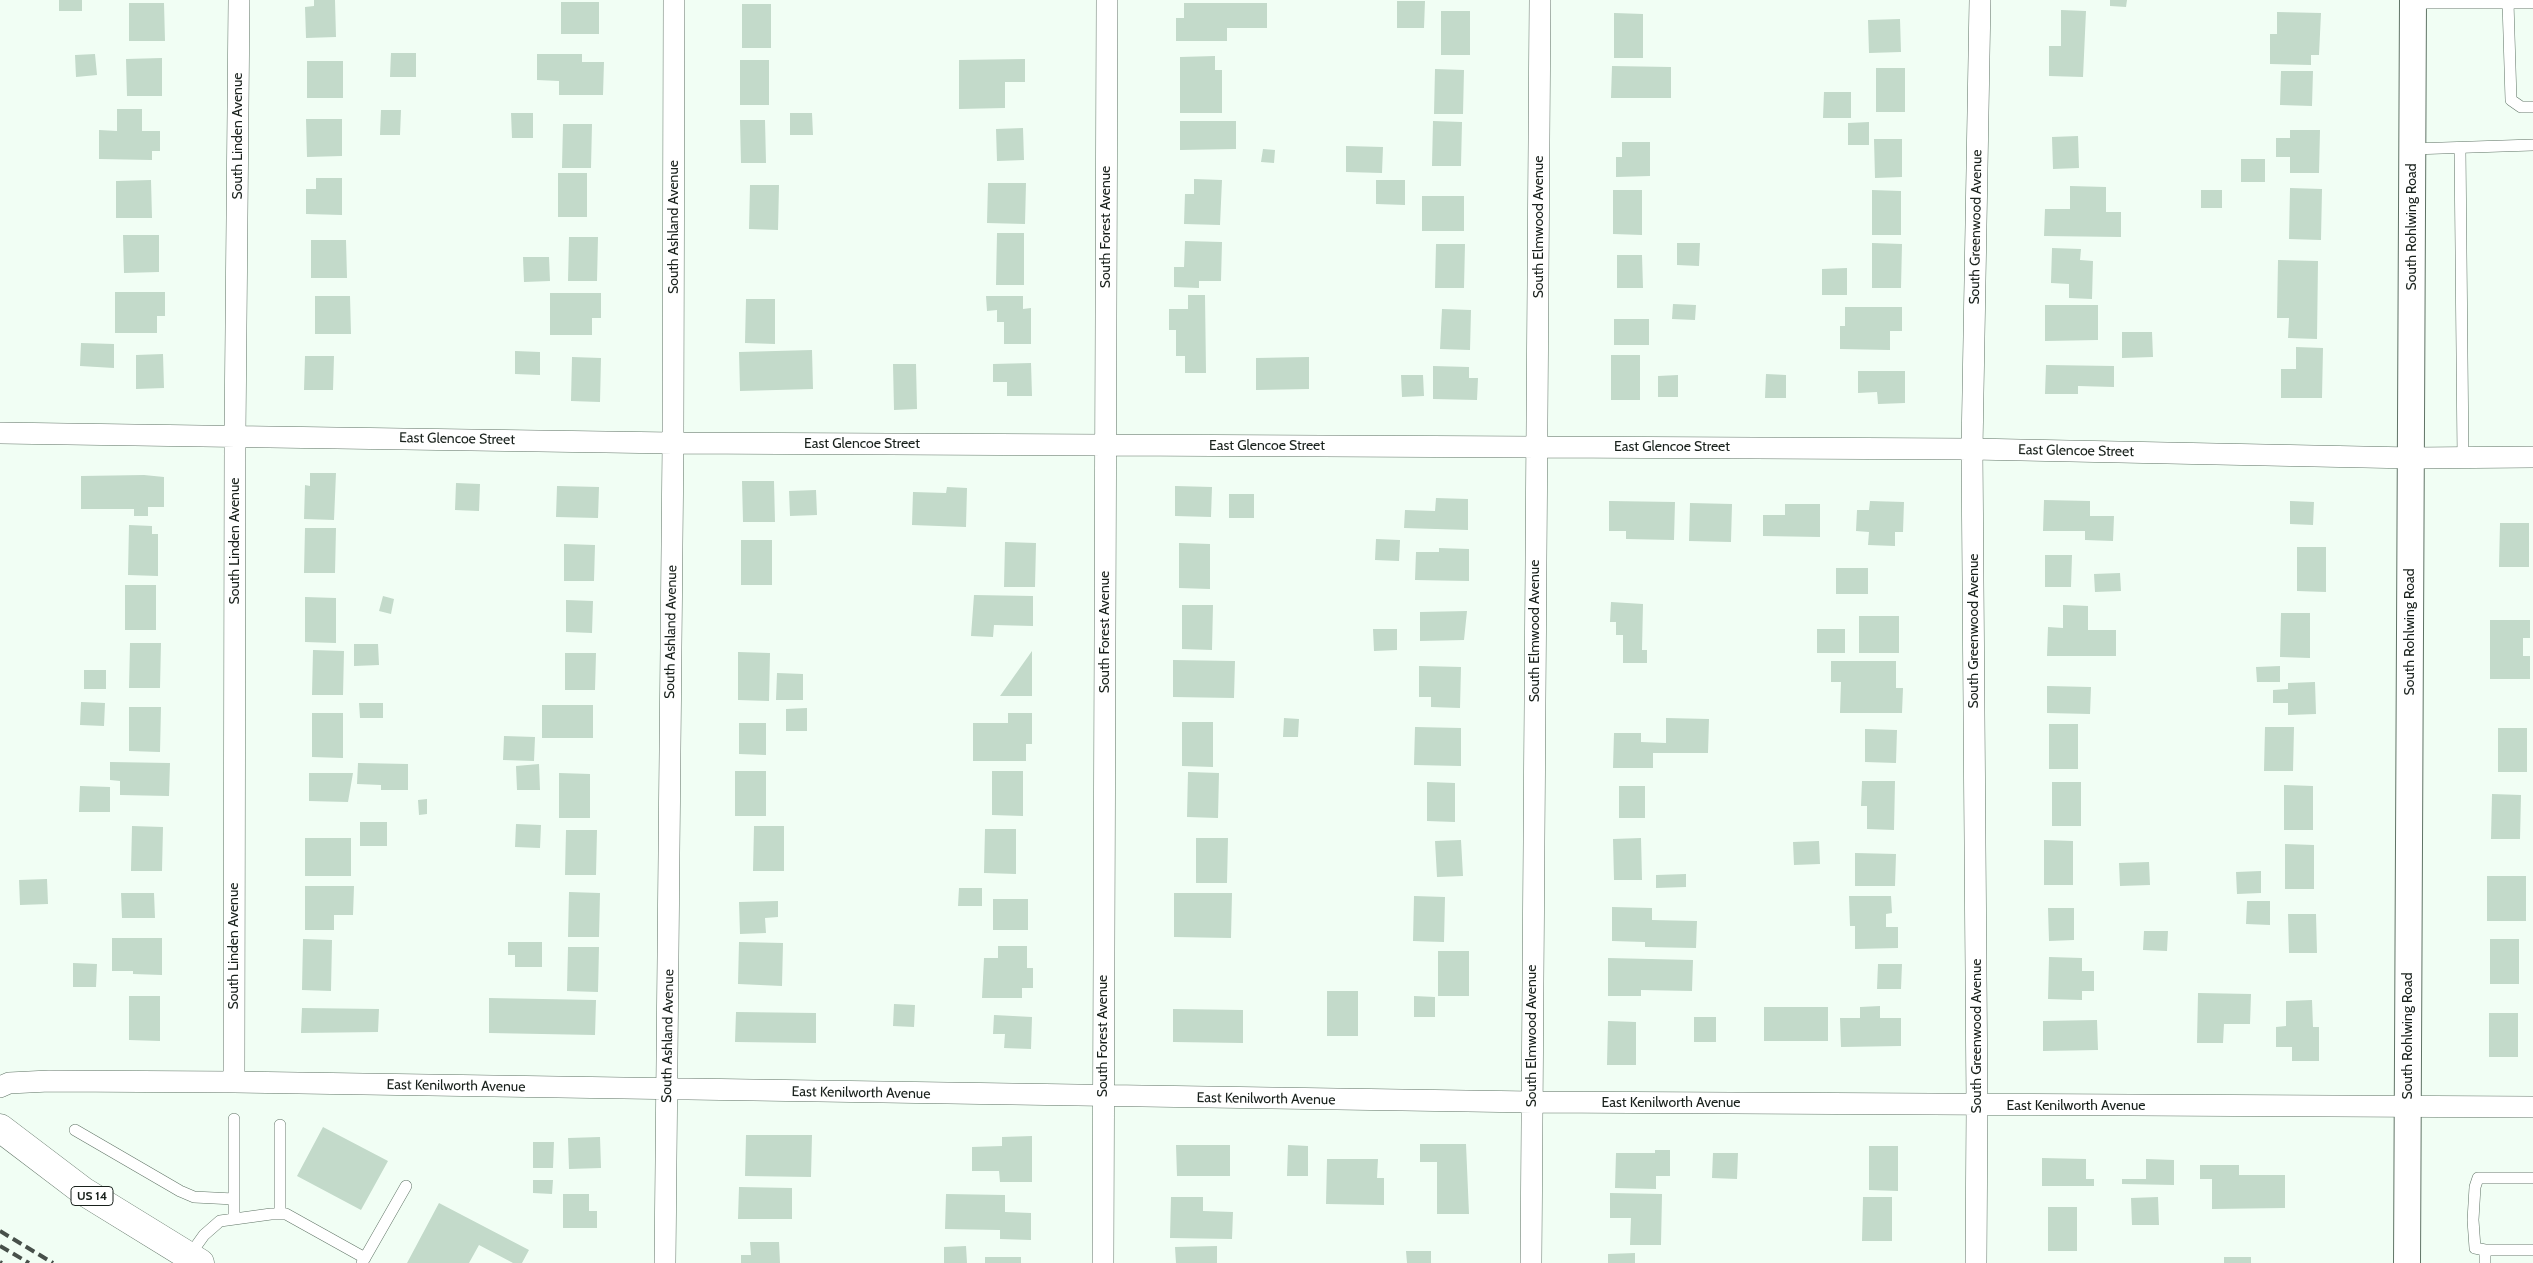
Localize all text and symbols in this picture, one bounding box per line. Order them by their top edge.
street label: South Linden Avenue [230,73,246,199]
street label: South Greenwood Avenue [1966,149,1986,305]
street label: South Elmwood Avenue [1531,156,1547,298]
street label: South Ashland Avenue [666,160,682,294]
street label: South Rohlwing Road [2404,164,2420,290]
street label: South Forest Avenue [1098,166,1114,288]
street label: East Glencoe Street [399,430,515,448]
street label: East Glencoe Street [804,436,920,452]
street label: East Glencoe Street [1209,438,1325,454]
street label: East Glencoe Street [1614,439,1730,455]
street label: East Glencoe Street [2018,442,2134,460]
street label: South Linden Avenue [227,478,243,604]
street label: South Greenwood Avenue [1966,553,1982,709]
street label: South Elmwood Avenue [1527,560,1543,702]
street label: South Ashland Avenue [661,565,681,699]
street label: South Rohlwing Road [2402,569,2418,695]
street label: South Forest Avenue [1097,571,1113,693]
street label: South Linden Avenue [226,883,242,1009]
street label: South Greenwood Avenue [1969,958,1985,1114]
street label: South Elmwood Avenue [1524,965,1540,1107]
street label: South Ashland Avenue [658,969,678,1103]
street label: South Rohlwing Road [2400,973,2416,1099]
street label: South Forest Avenue [1095,975,1111,1097]
street label: East Kenilworth Avenue [386,1076,526,1096]
street label: East Kenilworth Avenue [791,1083,931,1103]
street label: East Kenilworth Avenue [1196,1089,1336,1109]
street label: East Kenilworth Avenue [1602,1095,1740,1111]
street label: East Kenilworth Avenue [2007,1098,2145,1114]
road number: US 14 [71,1186,113,1206]

